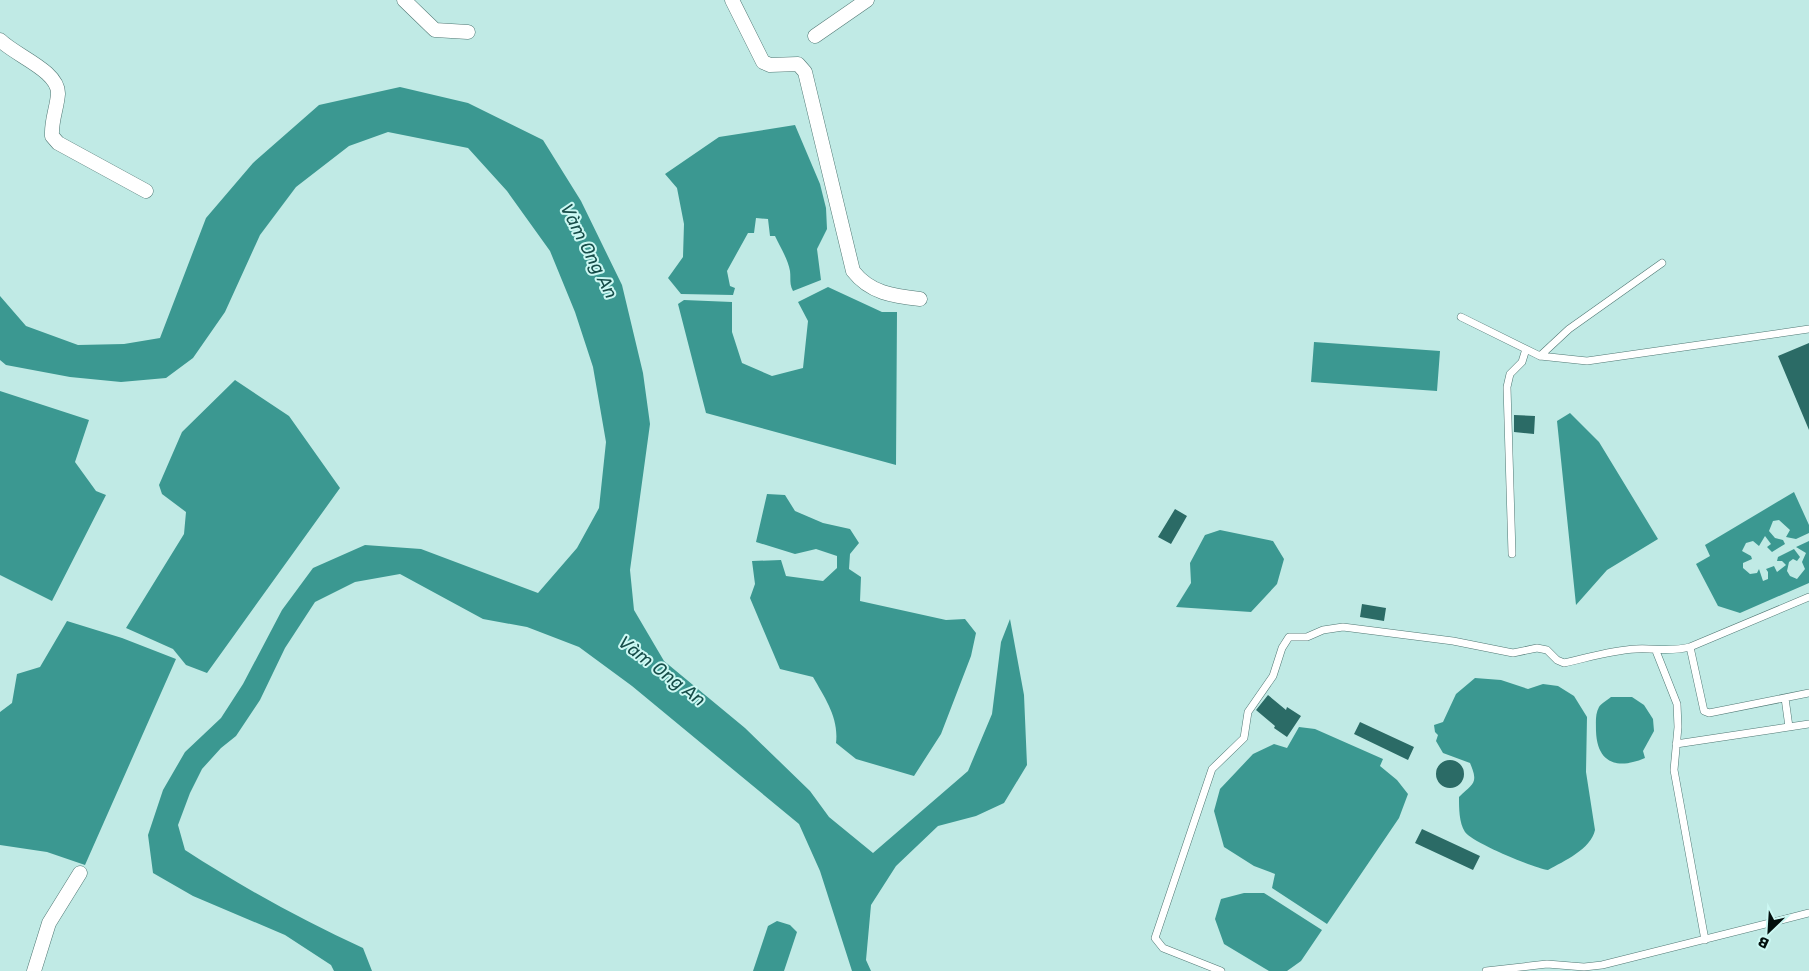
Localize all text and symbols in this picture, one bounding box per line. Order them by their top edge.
water label: Vàm Ong An [556,200,622,302]
water label: Vàm Ong An [614,631,710,711]
north arrow [1744,906,1794,956]
text: B [1756,932,1772,952]

